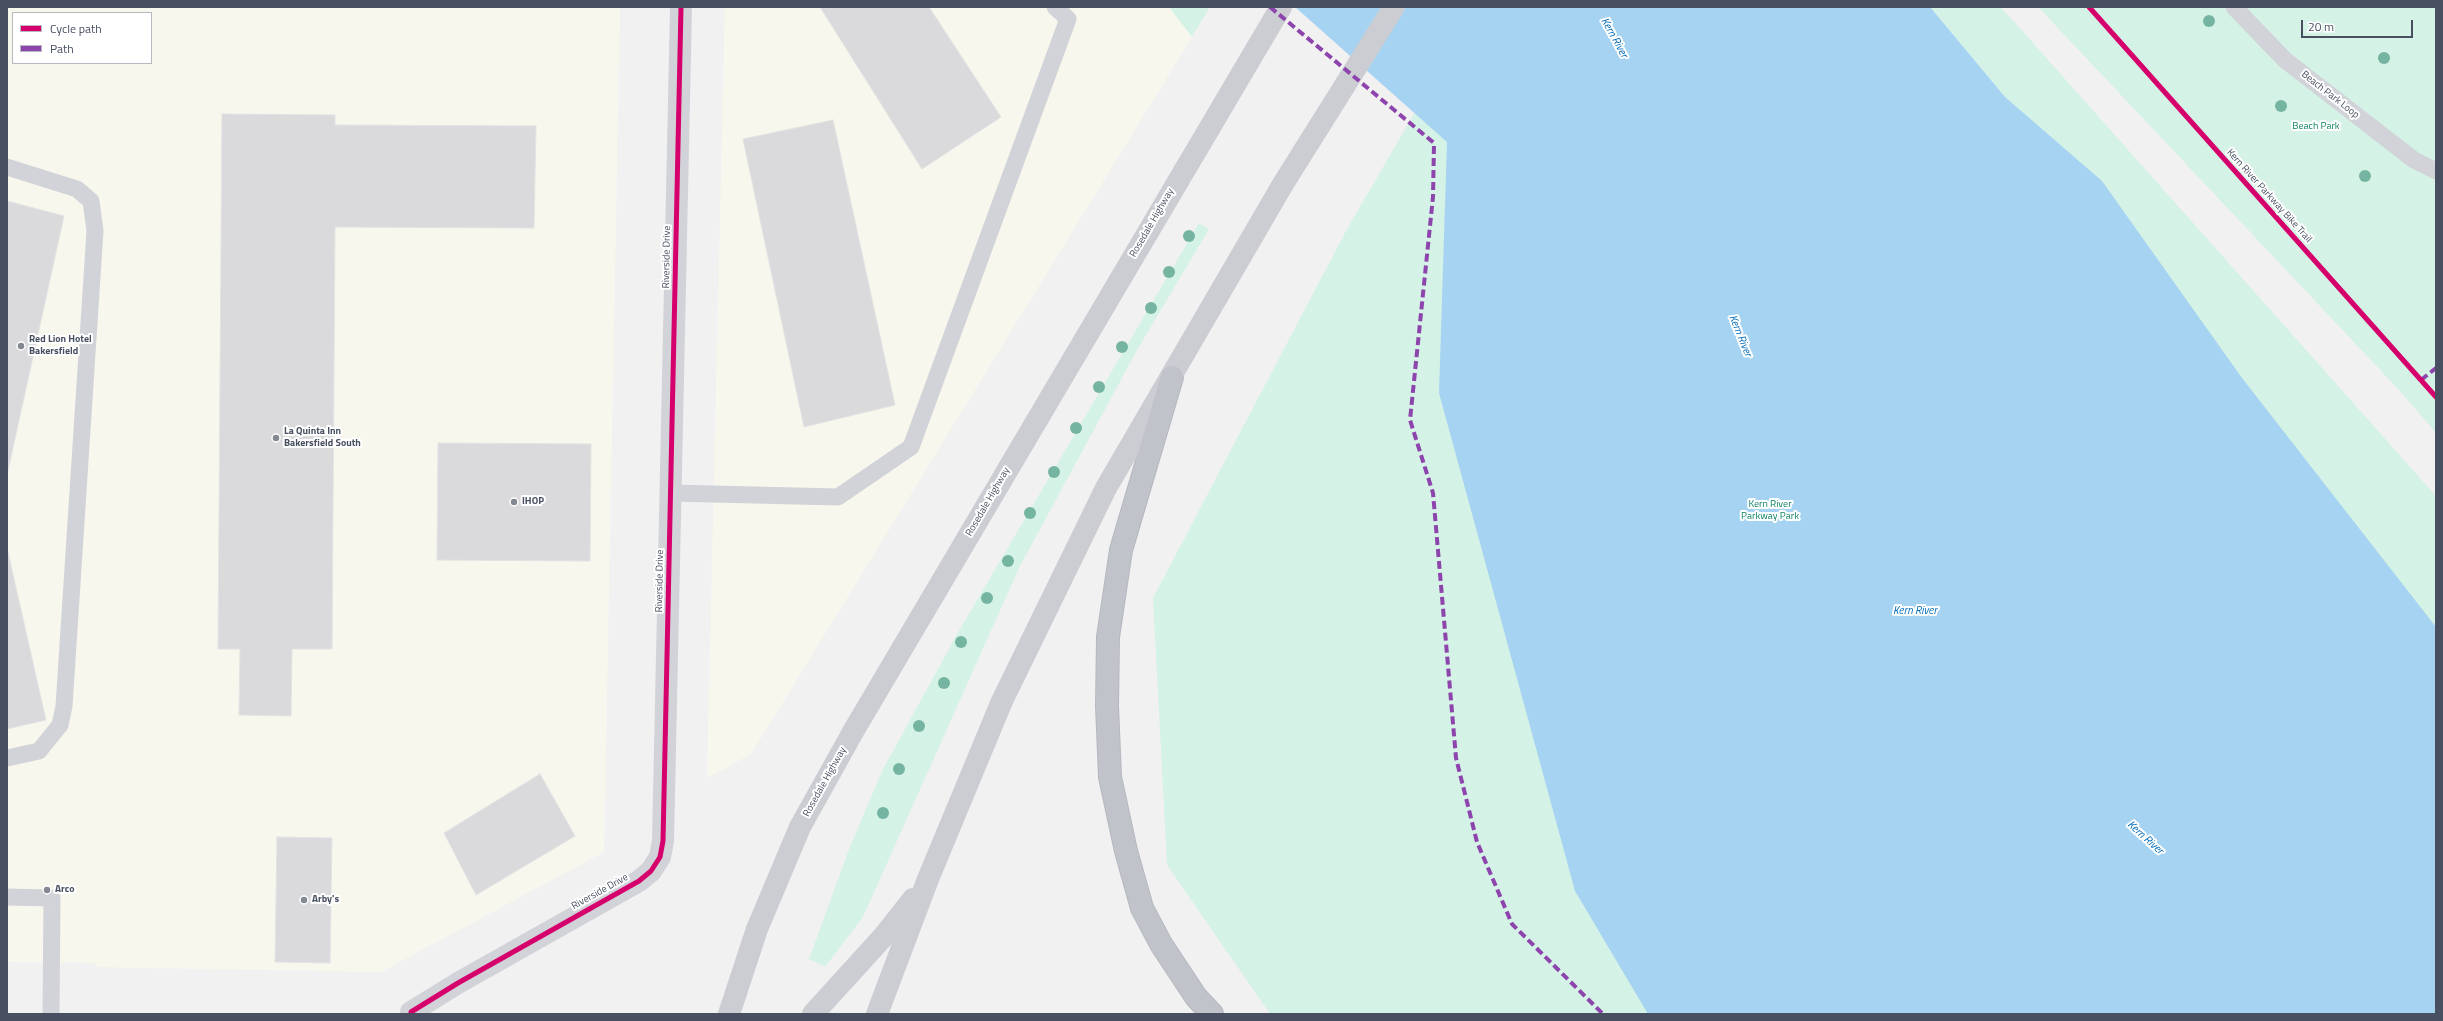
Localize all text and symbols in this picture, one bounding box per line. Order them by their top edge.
legend [12,12,152,64]
scale bar [2303,12,2415,38]
water label: Kern River [1598,16,1630,60]
text: 20 m [2308,17,2334,36]
text: Cycle path [50,19,102,38]
text: Path [50,39,74,58]
street label: Beach Park Loop [2299,69,2361,121]
park label: Beach Park [2292,121,2340,133]
street label: Kern River Parkway Bike Trail [2224,147,2314,245]
street label: Rosedale Highway [1127,186,1177,260]
street label: Riverside Drive [660,225,674,289]
water label: Kern River [1726,313,1754,359]
place label: Red Lion Hotel Bakersfield [29,334,92,358]
marker: Red Lion Hotel Bakersfield [16,341,26,351]
place label: La Quinta Inn Bakersfield South [284,426,361,450]
marker: La Quinta Inn Bakersfield South [271,433,281,443]
street label: Rosedale Highway [963,465,1013,539]
place label: IHOP [522,496,544,508]
marker: IHOP [509,497,519,507]
park label: Kern River Parkway Park [1741,499,1799,522]
street label: Riverside Drive [653,549,667,613]
water label: Kern River [1893,604,1937,618]
street label: Rosedale Highway [801,745,849,819]
water label: Kern River [2124,818,2166,858]
street label: Riverside Drive [570,872,630,912]
place label: Arco [55,884,74,896]
marker: Arco [42,885,52,895]
place label: Arby's [312,894,339,906]
marker: Arby's [299,895,309,905]

